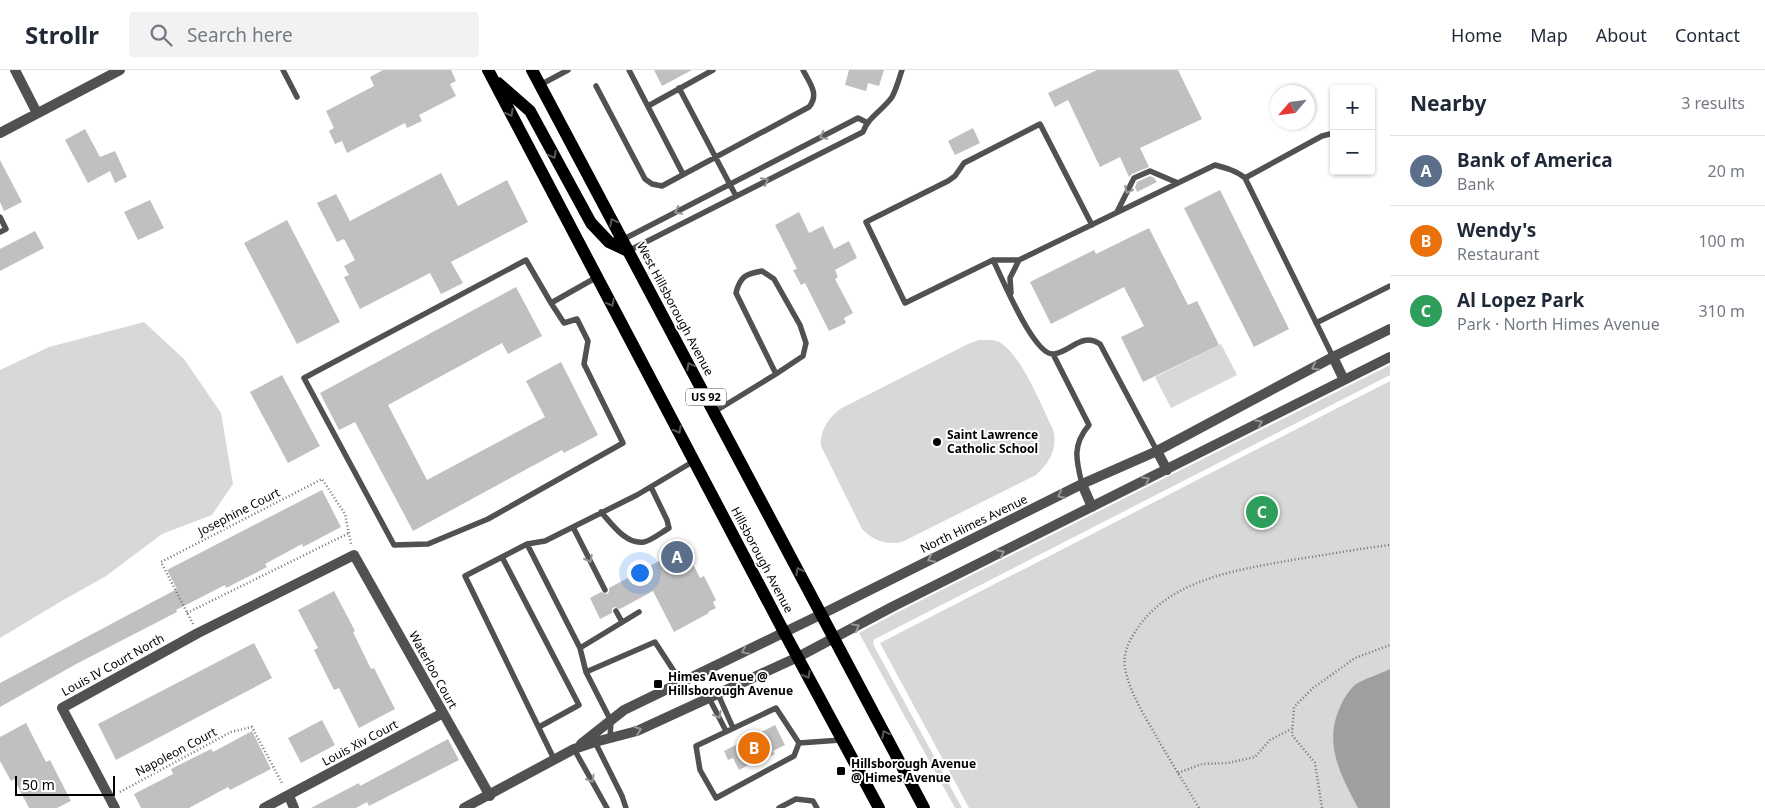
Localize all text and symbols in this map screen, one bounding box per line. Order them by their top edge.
search box [129,12,479,57]
text: Strollr [25,18,99,51]
icon: search [147,21,175,49]
text: Search here [187,22,293,48]
text: Home [1451,23,1502,47]
text: Map [1530,23,1568,47]
text: About [1596,23,1647,47]
text: Contact [1675,23,1740,47]
north arrow [1270,85,1315,130]
map controls [1330,85,1375,175]
button: + [1330,85,1375,130]
text: Nearby [1410,89,1486,117]
text: 3 results [1681,92,1745,114]
one-way arrow [504,108,514,117]
one-way arrow [819,130,828,140]
button: − [1330,130,1375,175]
text: Bank of America [1457,147,1613,173]
one-way arrow [547,149,557,158]
text: A [1420,160,1432,182]
text: 20 m [1708,160,1745,182]
text: Bank [1457,173,1495,195]
one-way arrow [760,177,769,187]
one-way arrow [1124,185,1134,194]
one-way arrow [675,205,684,215]
text: Wendy's [1457,217,1536,243]
one-way arrow [609,219,619,228]
text: B [1421,230,1431,252]
text: 100 m [1698,230,1745,252]
street label: West Hillsborough Avenue [633,239,718,379]
text: Restaurant [1457,243,1539,265]
text: Al Lopez Park [1457,287,1584,313]
one-way arrow [605,298,615,307]
text: C [1421,300,1431,322]
text: 310 m [1698,300,1745,322]
text: Park · North Himes Avenue [1457,313,1660,335]
one-way arrow [1312,361,1321,371]
one-way arrow [686,362,696,371]
road number: US 92 [686,388,726,406]
one-way arrow [1254,419,1263,429]
one-way arrow [672,424,682,433]
place label: Saint Lawrence Catholic School [947,426,1038,457]
marker: Saint Lawrence Catholic School [931,436,943,448]
one-way arrow [1141,476,1150,486]
street label: Josephine Court [194,483,283,540]
one-way arrow [1057,489,1066,499]
street label: North Himes Avenue [917,490,1030,557]
pin: C [1246,493,1278,531]
street label: Hillsborough Avenue [727,504,798,616]
pin: A [661,538,693,576]
one-way arrow [996,549,1005,559]
one-way arrow [928,553,937,563]
one-way arrow [583,554,593,563]
your location [627,560,653,586]
one-way arrow [795,567,805,576]
one-way arrow [851,623,860,633]
street label: Waterloo Court [405,628,462,712]
street label: Louis IV Court North [58,629,167,700]
one-way arrow [741,645,750,655]
place label: Himes Avenue @ Hillsborough Avenue [668,668,793,699]
one-way arrow [801,669,811,678]
marker: Himes Avenue @ Hillsborough Avenue [652,678,664,690]
one-way arrow [712,709,722,718]
street label: Louis Xiv Court [319,715,401,770]
street label: Napoleon Court [132,723,220,780]
one-way arrow [633,726,641,736]
pin: B [738,729,770,767]
one-way arrow [881,730,891,739]
place label: Hillsborough Avenue @ Himes Avenue [851,755,976,786]
marker: Hillsborough Avenue @ Himes Avenue [835,765,847,777]
scale bar [15,773,115,796]
one-way arrow [584,773,594,782]
text: 50 m [22,775,55,794]

